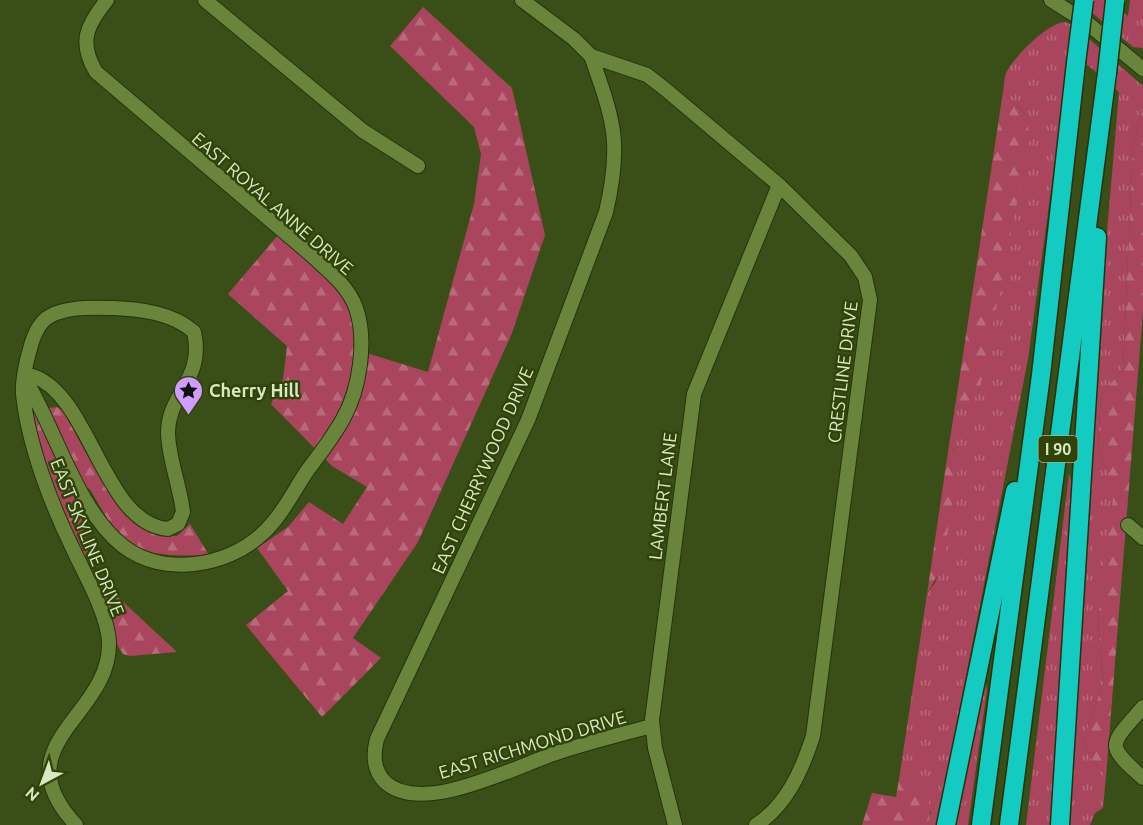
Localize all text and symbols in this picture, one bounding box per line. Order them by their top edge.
street label: EAST ROYAL ANNE DRIVE [189,128,357,278]
street label: CRESTLINE DRIVE [823,300,861,444]
street label: EAST CHERRYWOOD DRIVE [427,364,537,576]
place icon: Cherry Hill [172,374,204,416]
place label: Cherry Hill [209,380,300,400]
street label: LAMBERT LANE [644,431,680,561]
road number: I 90 [1038,436,1078,462]
street label: EAST SKYLINE DRIVE [47,455,129,619]
street label: EAST RICHMOND DRIVE [436,706,628,782]
north arrow [12,753,72,813]
text: N [22,784,43,805]

